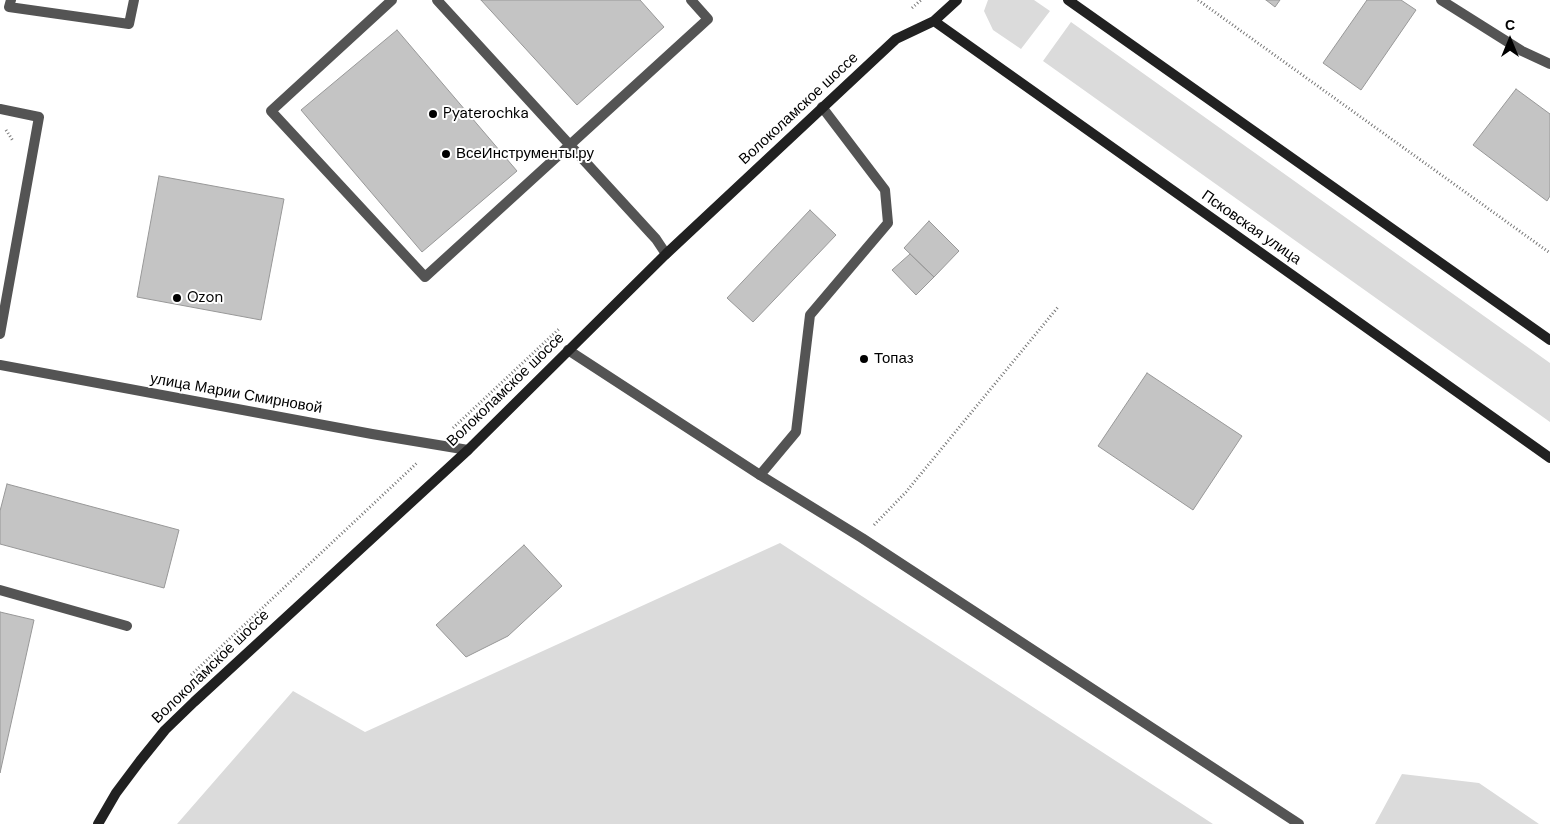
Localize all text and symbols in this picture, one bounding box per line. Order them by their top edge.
north arrow [1485,15,1535,65]
text: С [1505,16,1515,34]
street label: Волоколамское шоссе [736,49,862,169]
place label: Pyaterochka [443,105,529,123]
marker: Pyaterochka [427,108,439,120]
place label: ВсеИнструменты.ру [456,145,594,163]
marker: ВсеИнструменты.ру [440,148,452,160]
street label: Псковская улица [1198,187,1304,269]
place label: Ozon [187,289,223,307]
marker: Ozon [171,292,183,304]
street label: Волоколамское шоссе [444,329,568,451]
place label: Топаз [874,350,914,368]
marker: Топаз [858,353,870,365]
street label: улица Марии Смирновой [149,370,323,418]
street label: Волоколамское шоссе [149,606,273,728]

